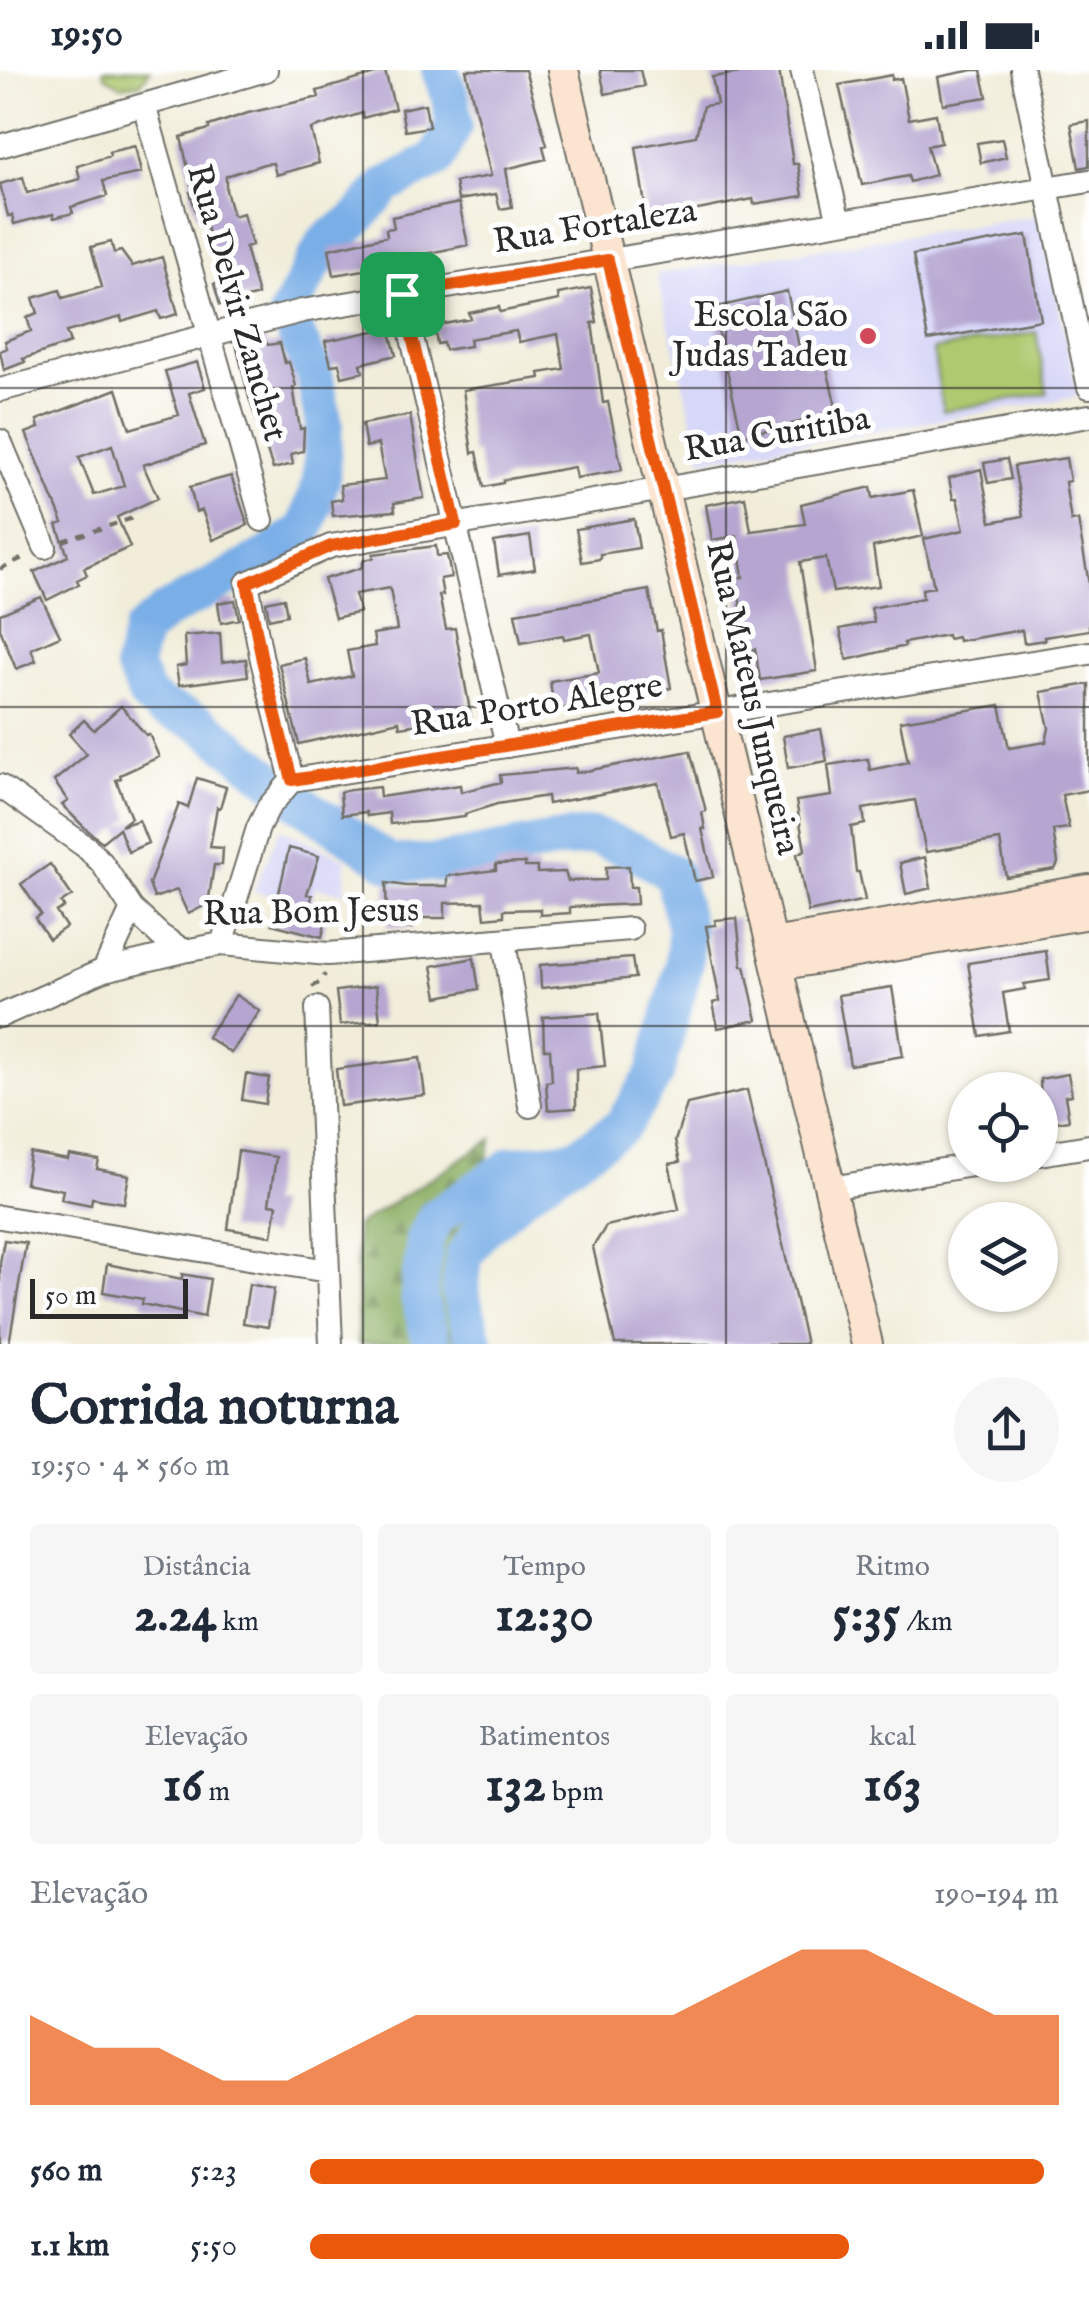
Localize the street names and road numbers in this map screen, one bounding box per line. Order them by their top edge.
street label: Rua Delvir Zanchet [175,159,297,447]
street label: Rua Fortaleza [490,189,701,265]
street label: Rua Curitiba [681,396,874,473]
street label: Rua Mateus Junqueira [694,537,810,860]
street label: Rua Porto Alegre [408,664,666,748]
street label: Rua Bom Jesus [202,889,420,937]

